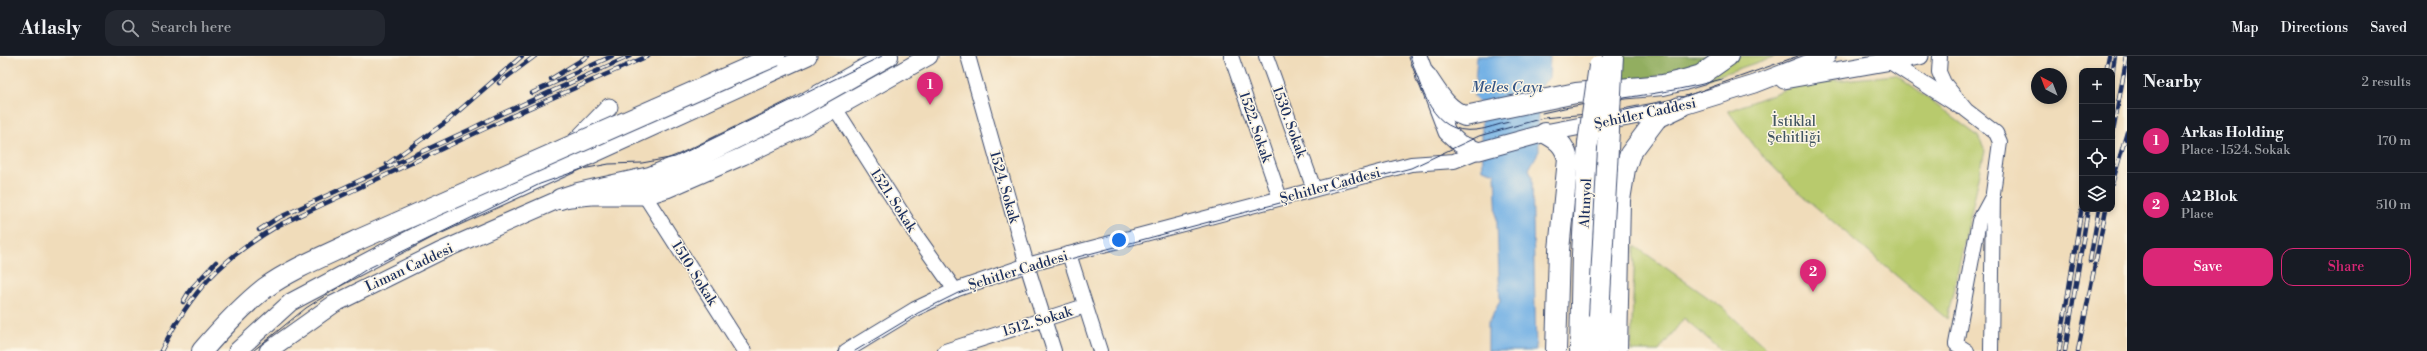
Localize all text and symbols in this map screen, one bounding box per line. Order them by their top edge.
search box [105,10,385,46]
text: Atlasly [20,16,81,40]
icon: search [119,17,141,39]
text: Search here [151,18,231,37]
text: Map [2231,19,2259,37]
text: Directions [2281,19,2348,37]
text: Saved [2370,19,2407,37]
north arrow [2031,68,2067,104]
map controls [2079,68,2115,212]
button: + [2079,68,2115,104]
text: Nearby [2143,71,2202,93]
pin: 1 [917,72,943,105]
text: 2 results [2362,74,2411,90]
water label: Meles Çayı [1471,78,1543,97]
street label: 1530. Sokak [1268,84,1311,161]
street label: 1522. Sokak [1235,89,1276,166]
street label: Şehitler Caddesi [1593,94,1698,134]
button: − [2079,104,2115,140]
park label: İstiklal Şehitliği [1767,111,1821,147]
text: Arkas Holding [2181,123,2283,142]
text: 1 [2153,133,2159,149]
text: 170 m [2377,133,2411,149]
button: locate [2079,140,2115,176]
text: Place · 1524. Sokak [2181,142,2290,158]
street label: 1524. Sokak [985,149,1023,226]
street label: Şehitler Caddesi [1278,164,1383,208]
street label: 1521. Sokak [866,165,921,236]
button: layers [2079,176,2115,212]
street label: Altınyol [1576,178,1596,230]
text: A2 Blok [2181,187,2238,206]
text: 2 [2152,197,2160,213]
text: 510 m [2376,197,2411,213]
text: Place [2181,206,2213,222]
your location [1109,230,1129,250]
street label: 1510. Sokak [667,238,721,310]
street label: Liman Caddesi [363,240,457,296]
street label: Şehitler Caddesi [966,247,1071,295]
button: Save [2143,248,2273,286]
button: Share [2281,248,2411,286]
pin: 2 [1800,259,1826,292]
street label: 1512. Sokak [1000,303,1075,341]

